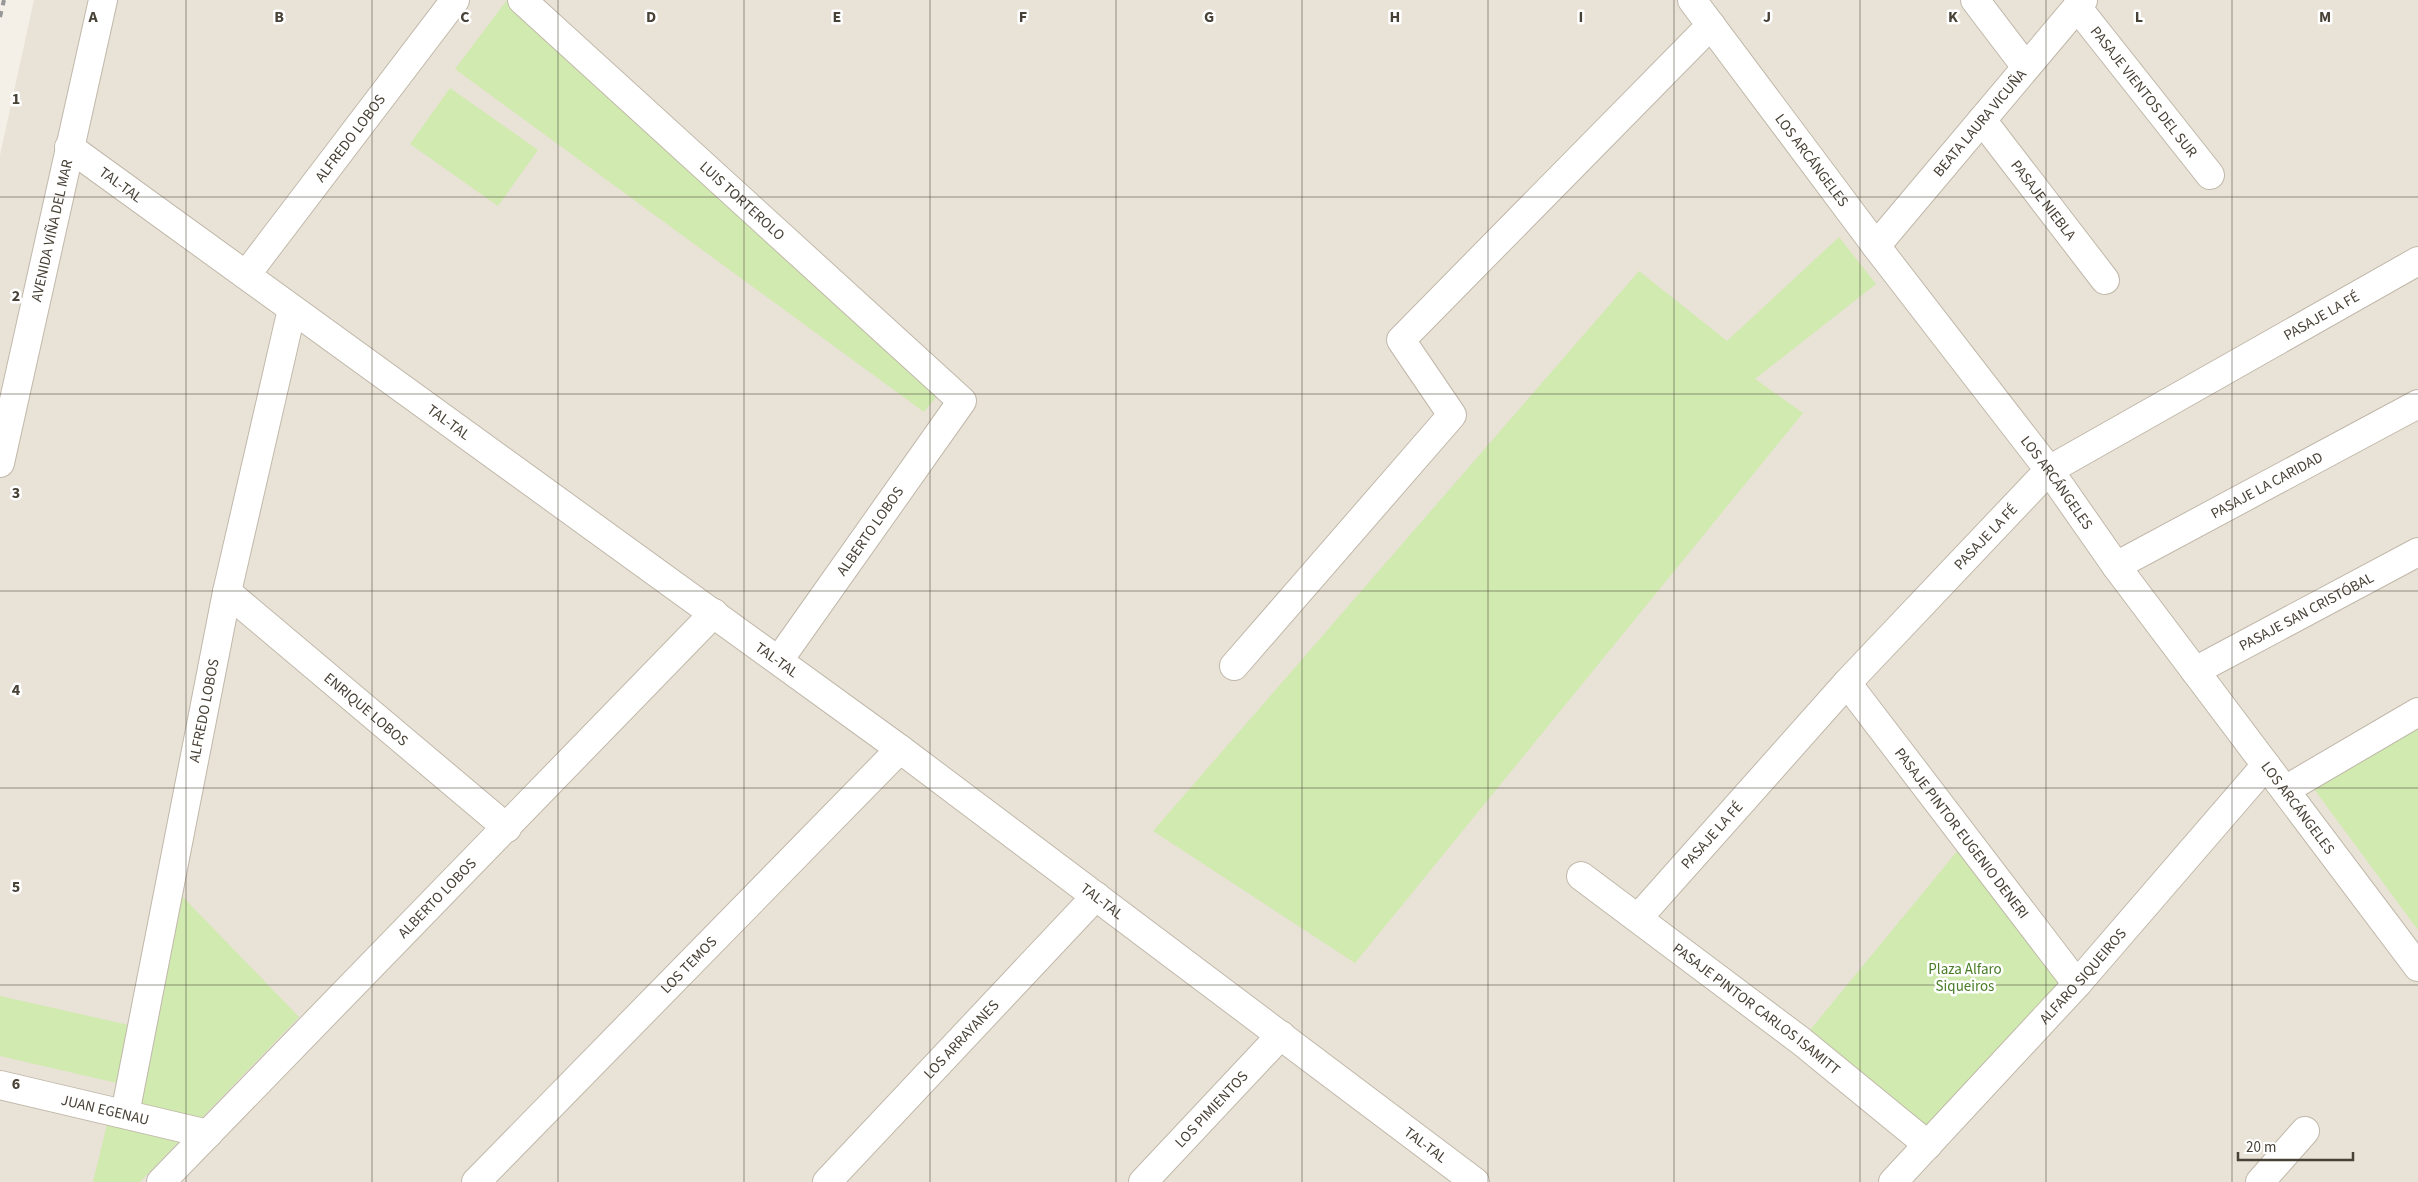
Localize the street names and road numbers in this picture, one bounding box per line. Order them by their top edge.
street label: PASAJE VIENTOS DEL SUR [2085,22,2202,162]
street label: BEATA LAURA VICUÑA [1929,64,2032,182]
street label: ALFREDO LOBOS [310,90,391,187]
street label: LOS ARCÁNGELES [1770,110,1853,211]
street label: PASAJE NIEBLA [2006,156,2081,246]
street label: AVENIDA VIÑA DEL MAR [26,157,78,304]
street label: LUIS TORTEROLO [695,157,789,246]
street label: TAL-TAL [95,162,147,208]
street label: PASAJE LA FÉ [2280,286,2363,346]
street label: TAL-TAL [423,400,475,445]
street label: LOS ARCÁNGELES [2015,431,2098,534]
street label: PASAJE LA CARIDAD [2207,447,2327,524]
street label: ALBERTO LOBOS [832,482,909,580]
street label: PASAJE LA FÉ [1949,499,2023,575]
street label: PASAJE SAN CRISTÓBAL [2235,568,2377,657]
street label: TAL-TAL [751,637,802,683]
street label: ALFREDO LOBOS [184,657,225,764]
street label: ENRIQUE LOBOS [319,668,413,751]
street label: PASAJE PINTOR EUGENIO DENERI [1889,744,2034,923]
street label: LOS ARCÁNGELES [2256,757,2340,859]
street label: PASAJE LA FÉ [1676,797,1748,874]
street label: ALBERTO LOBOS [393,853,481,943]
street label: TAL-TAL [1076,878,1128,925]
street label: ALFARO SIQUEIROS [2035,924,2132,1029]
street label: LOS TEMOS [656,932,722,998]
street label: PASAJE PINTOR CARLOS ISAMITT [1668,938,1844,1080]
street label: LOS ARRAYANES [919,995,1004,1084]
street label: LOS PIMIENTOS [1170,1066,1253,1153]
street label: JUAN EGENAU [59,1090,151,1131]
street label: TAL-TAL [1399,1122,1451,1168]

